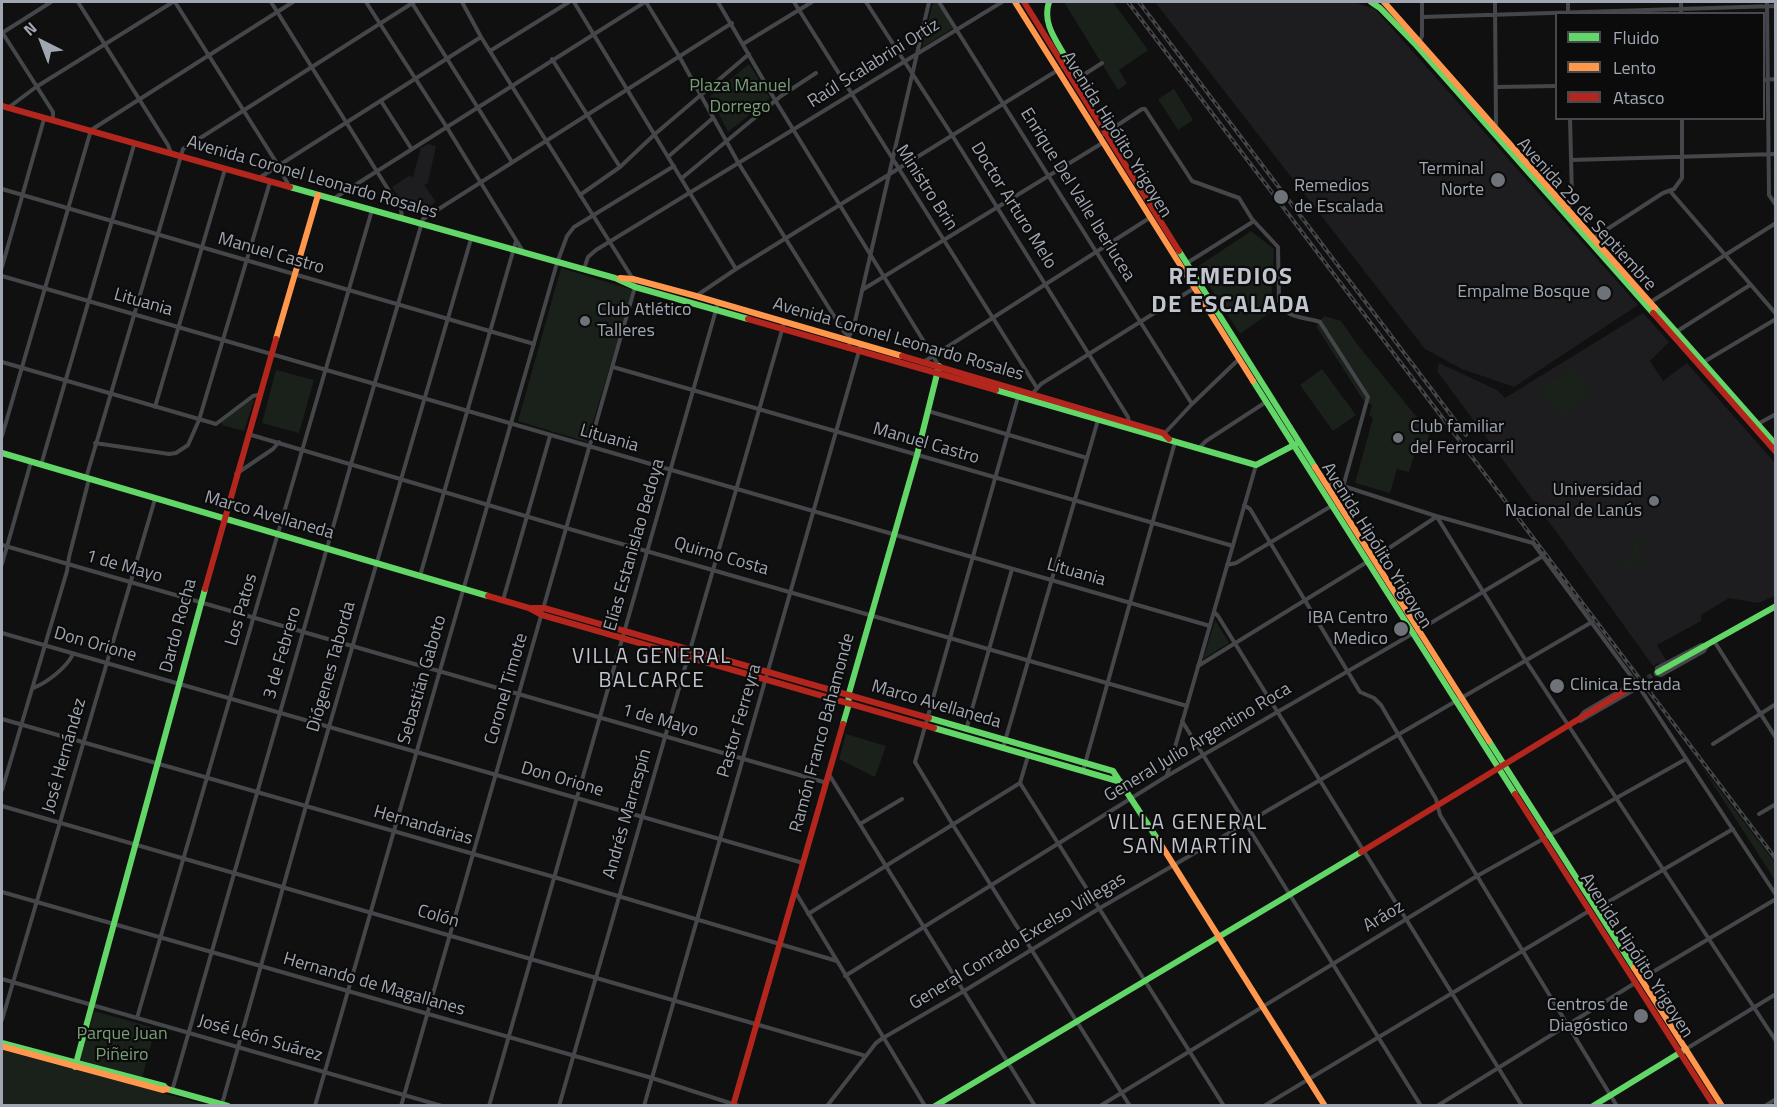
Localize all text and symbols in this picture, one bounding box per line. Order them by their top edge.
north arrow [12,12,72,72]
legend [1555,12,1765,120]
street label: Raúl Scalabrini Ortiz [804,15,944,113]
text: N [18,16,42,41]
text: Fluido [1613,24,1659,51]
street label: Avenida Hipólito Yrigoyen [1056,48,1176,222]
text: Lento [1613,54,1656,81]
park label: Plaza Manuel Dorrego [689,76,791,118]
text: Atasco [1613,84,1664,111]
street label: Enrique Del Valle Iberlucea [1015,105,1139,285]
street label: Avenida Coronel Leonardo Rosales [184,132,440,224]
street label: Avenida 29 de Septiembre [1512,134,1660,296]
street label: Doctor Arturo Melo [965,139,1061,273]
street label: Ministro Brin [890,141,962,235]
place label: Terminal Norte [1419,159,1484,201]
marker: Terminal Norte [1489,171,1507,189]
place label: Remedios de Escalada [1294,176,1383,219]
marker: Remedios de Escalada [1272,188,1290,206]
street label: Manuel Castro [215,229,327,279]
district label: REMEDIOS DE ESCALADA [1151,264,1311,320]
place label: Empalme Bosque [1457,282,1590,304]
street label: Lituania [111,284,175,322]
marker: Empalme Bosque [1595,284,1613,302]
street label: Avenida Coronel Leonardo Rosales [770,294,1026,386]
place label: Club Atlético Talleres [597,300,691,342]
marker: Club Atlético Talleres [578,314,592,328]
place label: Club familiar del Ferrocarril [1410,417,1514,460]
street label: Manuel Castro [870,419,982,469]
street label: Lituania [577,420,641,458]
marker: Club familiar del Ferrocarril [1391,431,1405,445]
street label: Elías Estanislao Bedoya [600,456,670,634]
street label: Avenida Hipólito Yrigoyen [1316,459,1436,633]
place label: Universidad Nacional de Lanús [1505,480,1642,522]
street label: Marco Avellaneda [202,487,336,545]
marker: Universidad Nacional de Lanús [1647,494,1661,508]
street label: Quirno Costa [671,533,771,581]
street label: 1 de Mayo [83,546,165,588]
street label: Lituania [1044,554,1108,592]
street label: Los Patos [221,571,263,649]
street label: Dardo Rocha [156,577,202,675]
street label: Diógenes Taborda [303,599,361,735]
street label: 3 de Febrero [260,604,306,702]
place label: IBA Centro Medico [1308,608,1388,650]
street label: Sebastián Gaboto [394,613,452,747]
marker: IBA Centro Medico [1392,620,1410,638]
street label: Don Orione [51,623,139,667]
street label: Coronel Timote [481,631,533,747]
street label: Ramón Franco Bahamonde [786,631,860,835]
district label: VILLA GENERAL BALCARCE [572,645,732,695]
street label: Pastor Ferreyra [713,662,767,780]
place label: Clinica Estrada [1570,675,1681,697]
street label: Marco Avellaneda [869,676,1003,734]
marker: Clinica Estrada [1548,677,1566,695]
street label: General Julio Argentino Roca [1101,679,1295,807]
street label: José Hernández [38,696,92,816]
street label: 1 de Mayo [619,700,701,742]
street label: Andrés Marraspín [599,746,657,882]
street label: Don Orione [518,758,606,802]
street label: Hernandarias [371,802,475,850]
district label: VILLA GENERAL SAN MARTÍN [1108,811,1268,861]
street label: General Conrado Excelso Villegas [906,869,1130,1015]
street label: Avenida Hipólito Yrigoyen [1575,870,1697,1042]
street label: Aráoz [1360,897,1408,937]
street label: Colón [415,901,461,933]
street label: Hernando de Magallanes [281,949,467,1021]
place label: Centros de Diagóstico [1547,995,1628,1038]
marker: Centros de Diagóstico [1632,1007,1650,1025]
street label: José León Suárez [195,1011,325,1067]
park label: Parque Juan Piñeiro [76,1024,168,1066]

